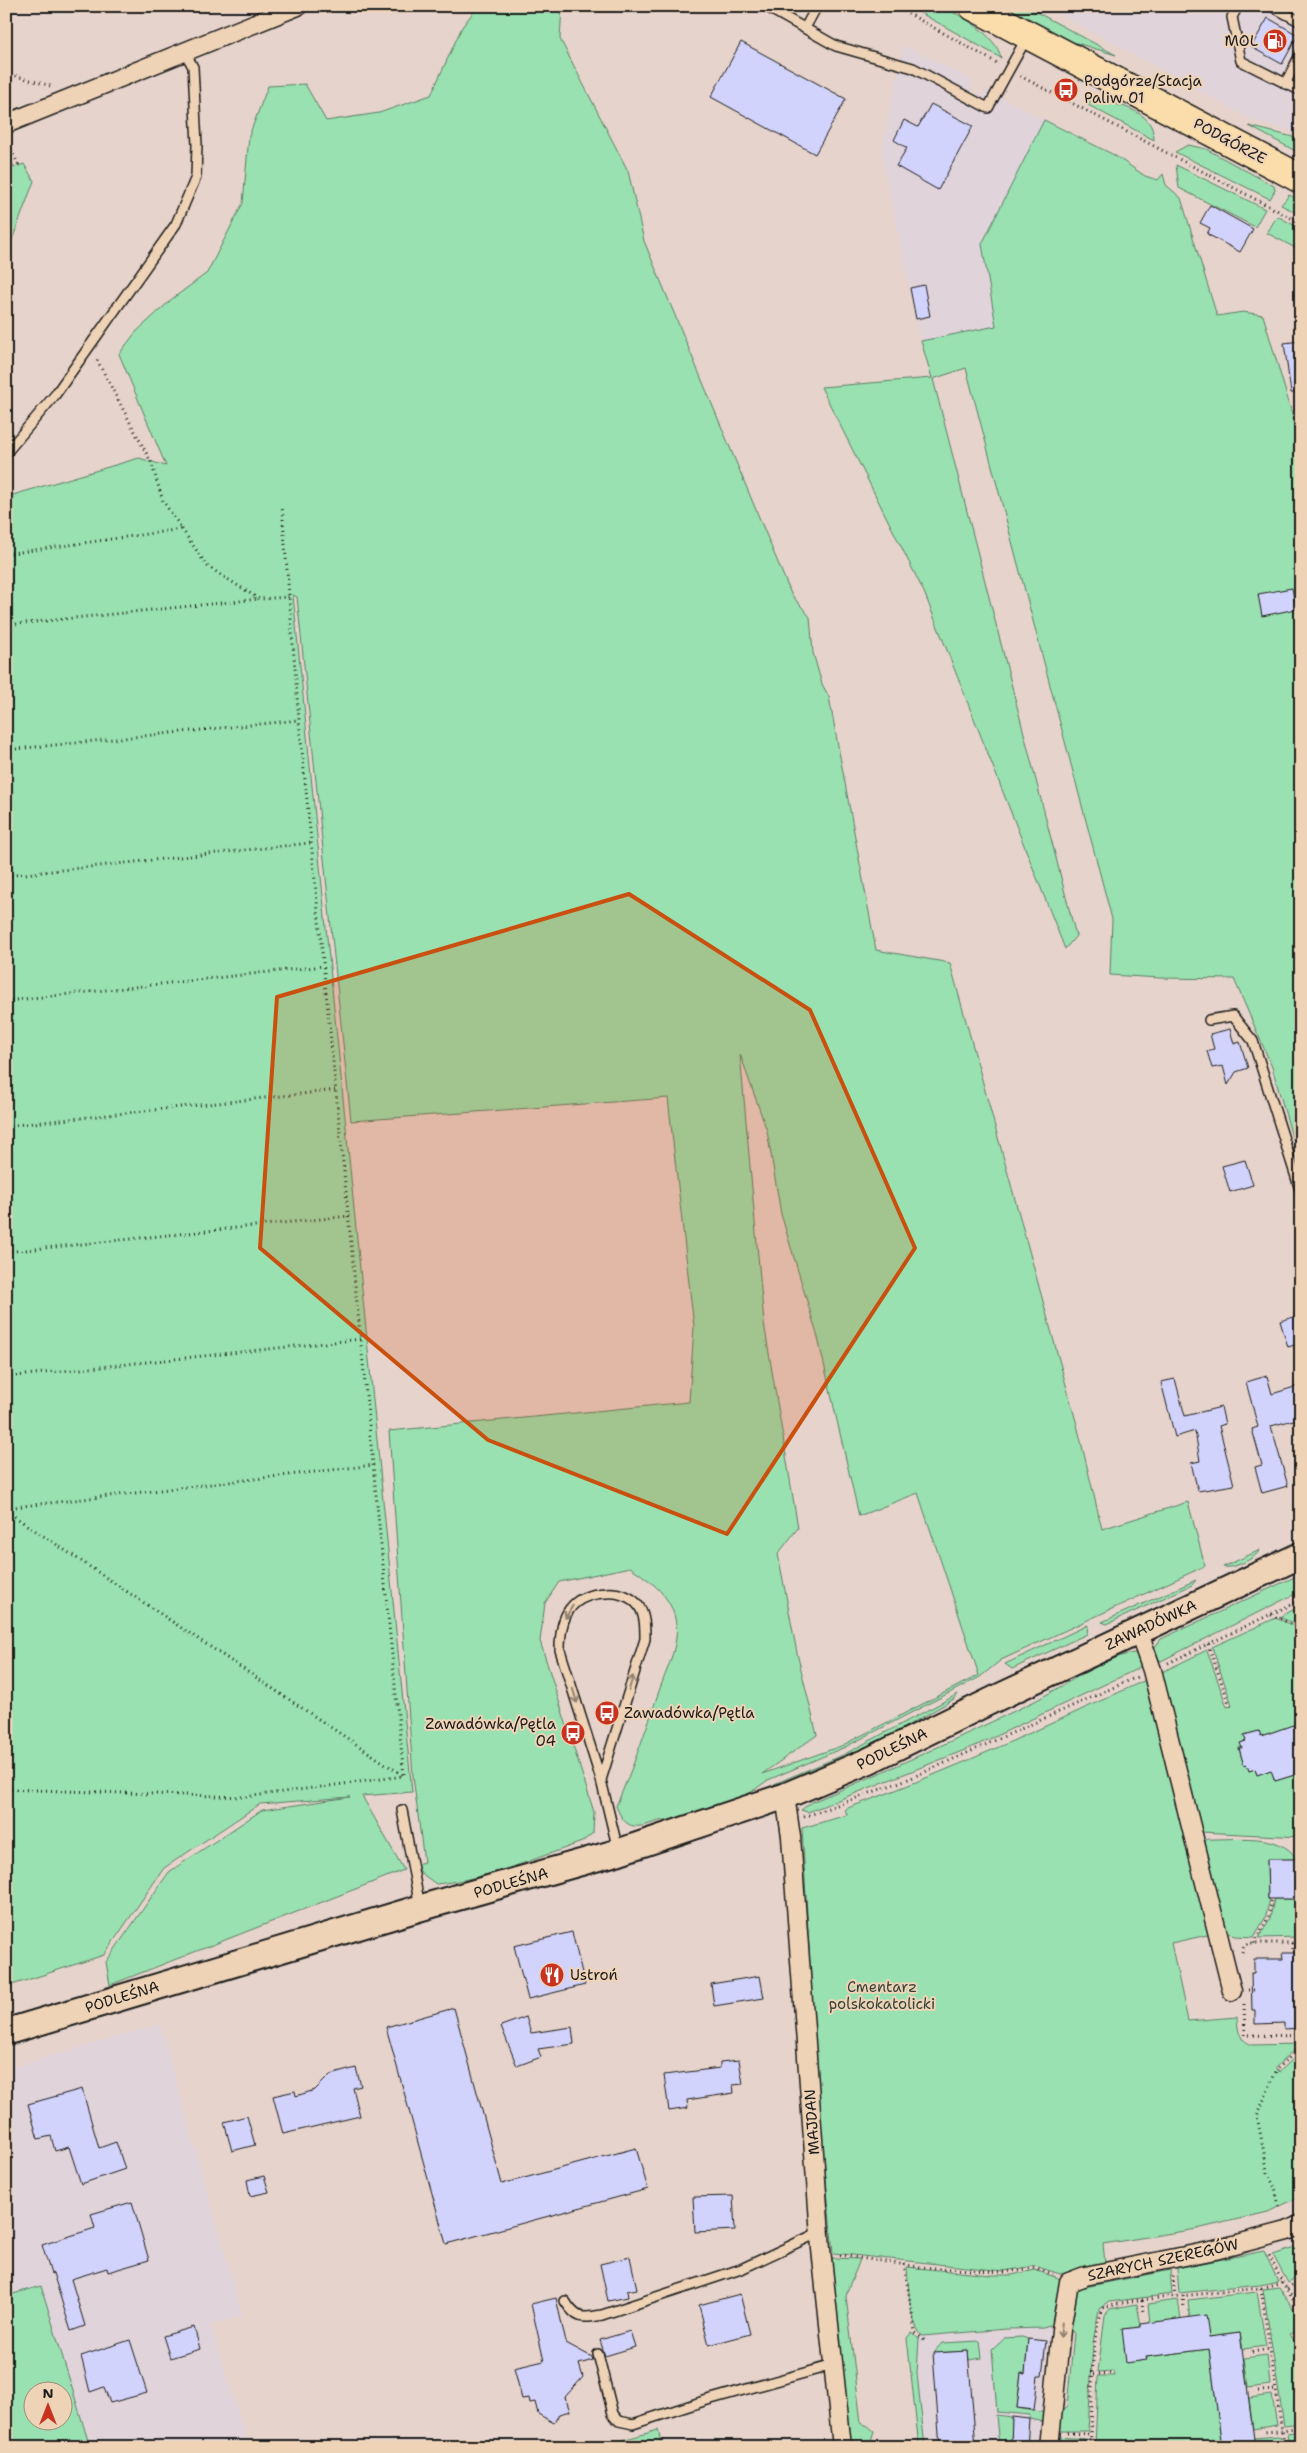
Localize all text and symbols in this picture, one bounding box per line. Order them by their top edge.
fuel station icon: MOL [1262,28,1288,54]
place label: MOL [1225,31,1258,51]
place label: Podgórze/Stacja Paliw 01 [1084,71,1202,108]
bus stop icon: Podgórze/Stacja Paliw 01 [1053,77,1079,103]
street label: PODGÓRZE [1190,112,1271,169]
street label: ZAWADÓWKA [1101,1594,1200,1655]
one-way arrow [563,1605,573,1619]
one-way arrow [626,1676,636,1692]
one-way arrow [570,1688,580,1704]
bus stop icon: Zawadówka/Pętla [594,1700,620,1726]
place label: Zawadówka/Pętla [624,1703,755,1723]
place label: Zawadówka/Pętla 04 [425,1714,557,1751]
bus stop icon: Zawadówka/Pętla 04 [560,1720,586,1746]
street label: PODLEŚNA [853,1722,931,1775]
street label: PODLEŚNA [471,1862,551,1903]
restaurant icon: Ustroń [539,1962,565,1988]
place label: Ustroń [570,1965,618,1985]
street label: PODLEŚNA [82,1975,162,2018]
park label: Cmentarz polskokatolicki [829,1977,935,2014]
street label: MAJDAN [800,2088,824,2156]
street label: SZARYCH SZEREGÓW [1085,2233,1240,2286]
one-way arrow [1056,2322,1066,2338]
north arrow [22,2380,72,2430]
text: N [42,2384,54,2402]

